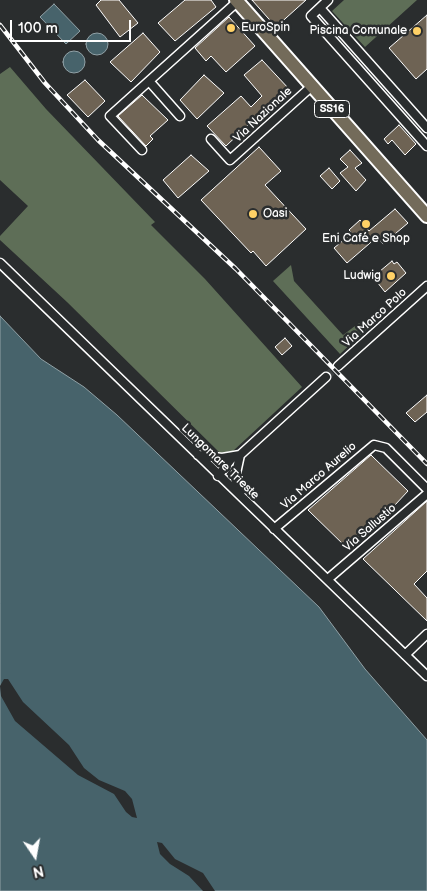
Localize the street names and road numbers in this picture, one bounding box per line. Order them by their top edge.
street label: Via Nazionale [231,84,295,146]
road number: SS16 [314,100,350,118]
street label: Via Marco Polo [340,285,410,351]
street label: Lungomare Trieste [178,421,262,503]
street label: Via Marco Aurelio [278,439,360,513]
street label: Via Sallustio [341,501,399,555]

